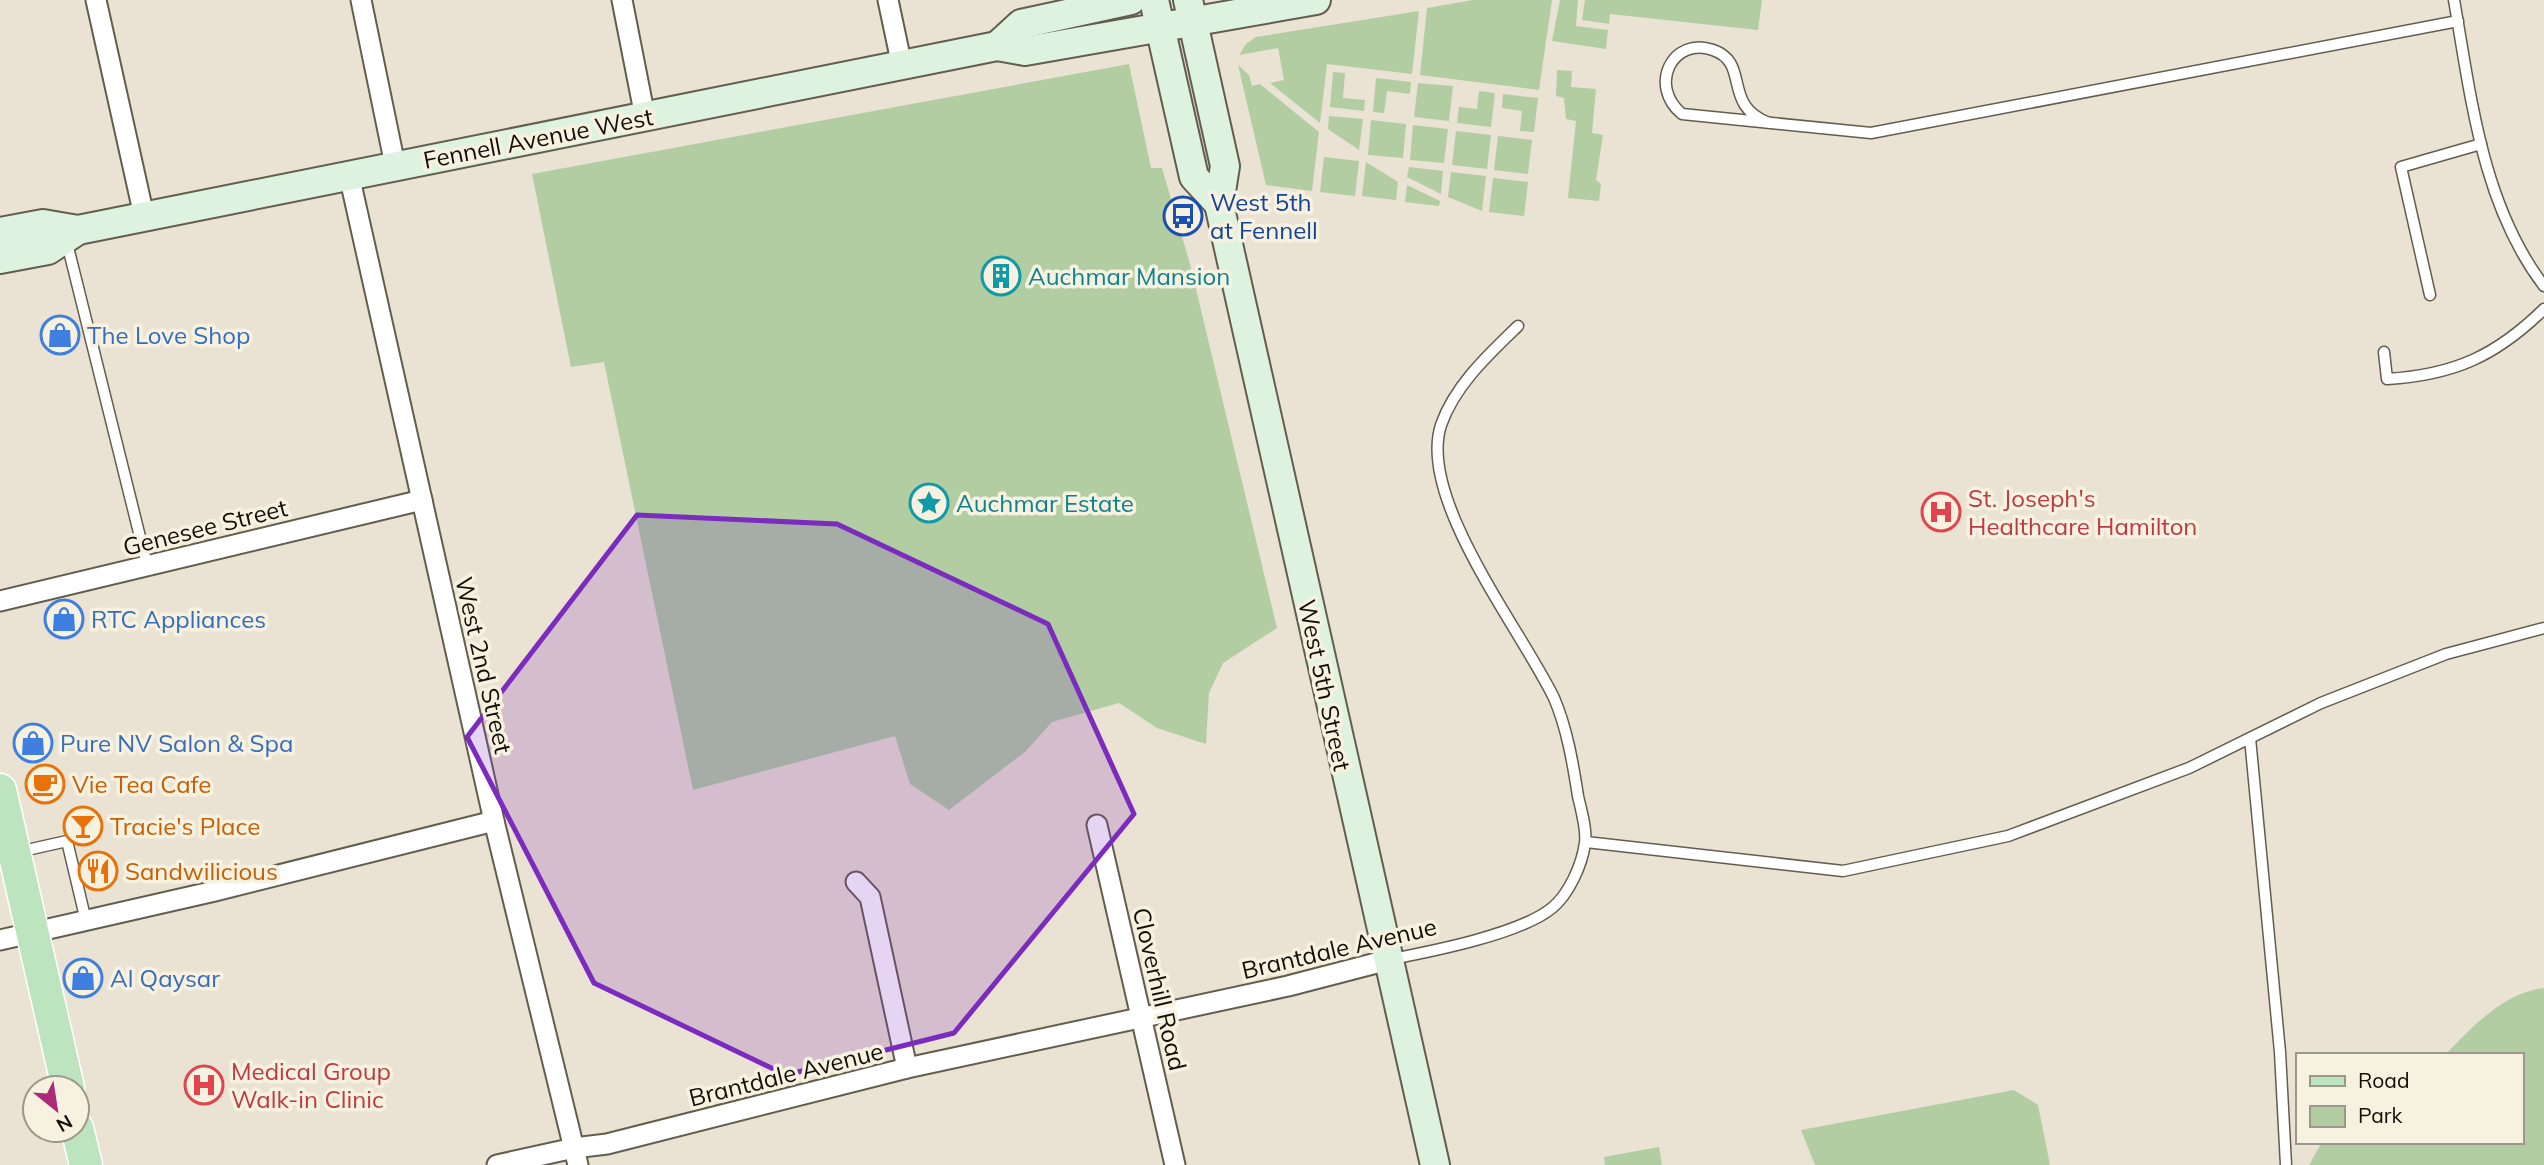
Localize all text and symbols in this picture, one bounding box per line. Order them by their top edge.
street label: Fennell Avenue West [421,101,655,175]
place label: West 5th at Fennell [1210,187,1318,245]
bus stop icon: West 5th at Fennell [1162,195,1204,237]
building icon: Auchmar Mansion [980,255,1022,297]
place label: Auchmar Mansion [1028,261,1230,291]
shop icon: The Love Shop [39,314,81,356]
place label: The Love Shop [87,320,250,350]
place icon: Auchmar Estate [908,482,950,524]
place label: St. Joseph's Healthcare Hamilton [1968,483,2197,541]
place label: Auchmar Estate [956,488,1134,518]
hospital icon: St. Joseph's Healthcare Hamilton [1920,491,1962,533]
street label: Genesee Street [120,492,290,562]
street label: West 2nd Street [449,574,519,756]
street label: West 5th Street [1292,597,1358,773]
shop icon: RTC Appliances [43,598,85,640]
place label: RTC Appliances [91,604,266,634]
shop icon: Pure NV Salon & Spa [12,722,54,764]
place label: Pure NV Salon & Spa [60,728,293,758]
cafe icon: Vie Tea Cafe [24,763,66,805]
place label: Vie Tea Cafe [72,769,211,799]
bar icon: Tracie's Place [62,805,104,847]
place label: Tracie's Place [110,811,260,841]
restaurant icon: Sandwilicious [77,850,119,892]
place label: Sandwilicious [125,856,278,886]
street label: Cloverhill Road [1127,905,1193,1073]
street label: Brantdale Avenue [1239,911,1439,985]
shop icon: Al Qaysar [62,957,104,999]
place label: Al Qaysar [110,963,220,993]
street label: Brantdale Avenue [686,1035,886,1113]
legend [2296,1053,2523,1144]
place label: Medical Group Walk-in Clinic [231,1056,391,1114]
hospital icon: Medical Group Walk-in Clinic [183,1064,225,1106]
text: Road [2358,1067,2409,1093]
north arrow [21,1074,91,1144]
text: Park [2358,1102,2402,1128]
text: N [52,1110,77,1138]

